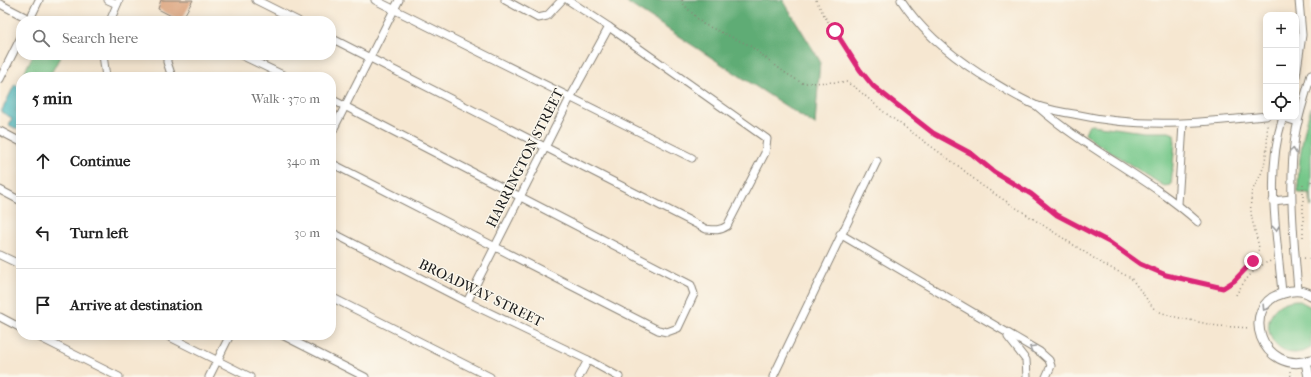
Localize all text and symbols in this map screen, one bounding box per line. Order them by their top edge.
map controls [1263,12,1299,120]
button: + [1263,12,1299,48]
search box [16,16,336,60]
route start [826,22,844,40]
icon: search [30,27,52,49]
text: Search here [62,29,138,47]
button: − [1263,48,1299,84]
button: locate [1263,84,1299,120]
street label: HARRINGTON STREET [483,85,568,230]
text: 5 min [32,88,72,108]
text: Walk · 370 m [251,91,320,106]
one-way arrow [1289,148,1298,154]
icon: ahead [32,150,54,172]
text: Continue [70,152,130,170]
text: 340 m [286,153,320,168]
icon: left [32,222,54,244]
text: Turn left [70,224,128,242]
text: 30 m [294,225,320,240]
one-way arrow [1271,225,1280,231]
route end [1244,252,1262,270]
street label: BROADWAY STREET [416,255,547,331]
icon: arrive [32,294,54,316]
text: Arrive at destination [70,296,202,314]
one-way arrow [1262,304,1270,311]
one-way arrow [1029,345,1036,352]

